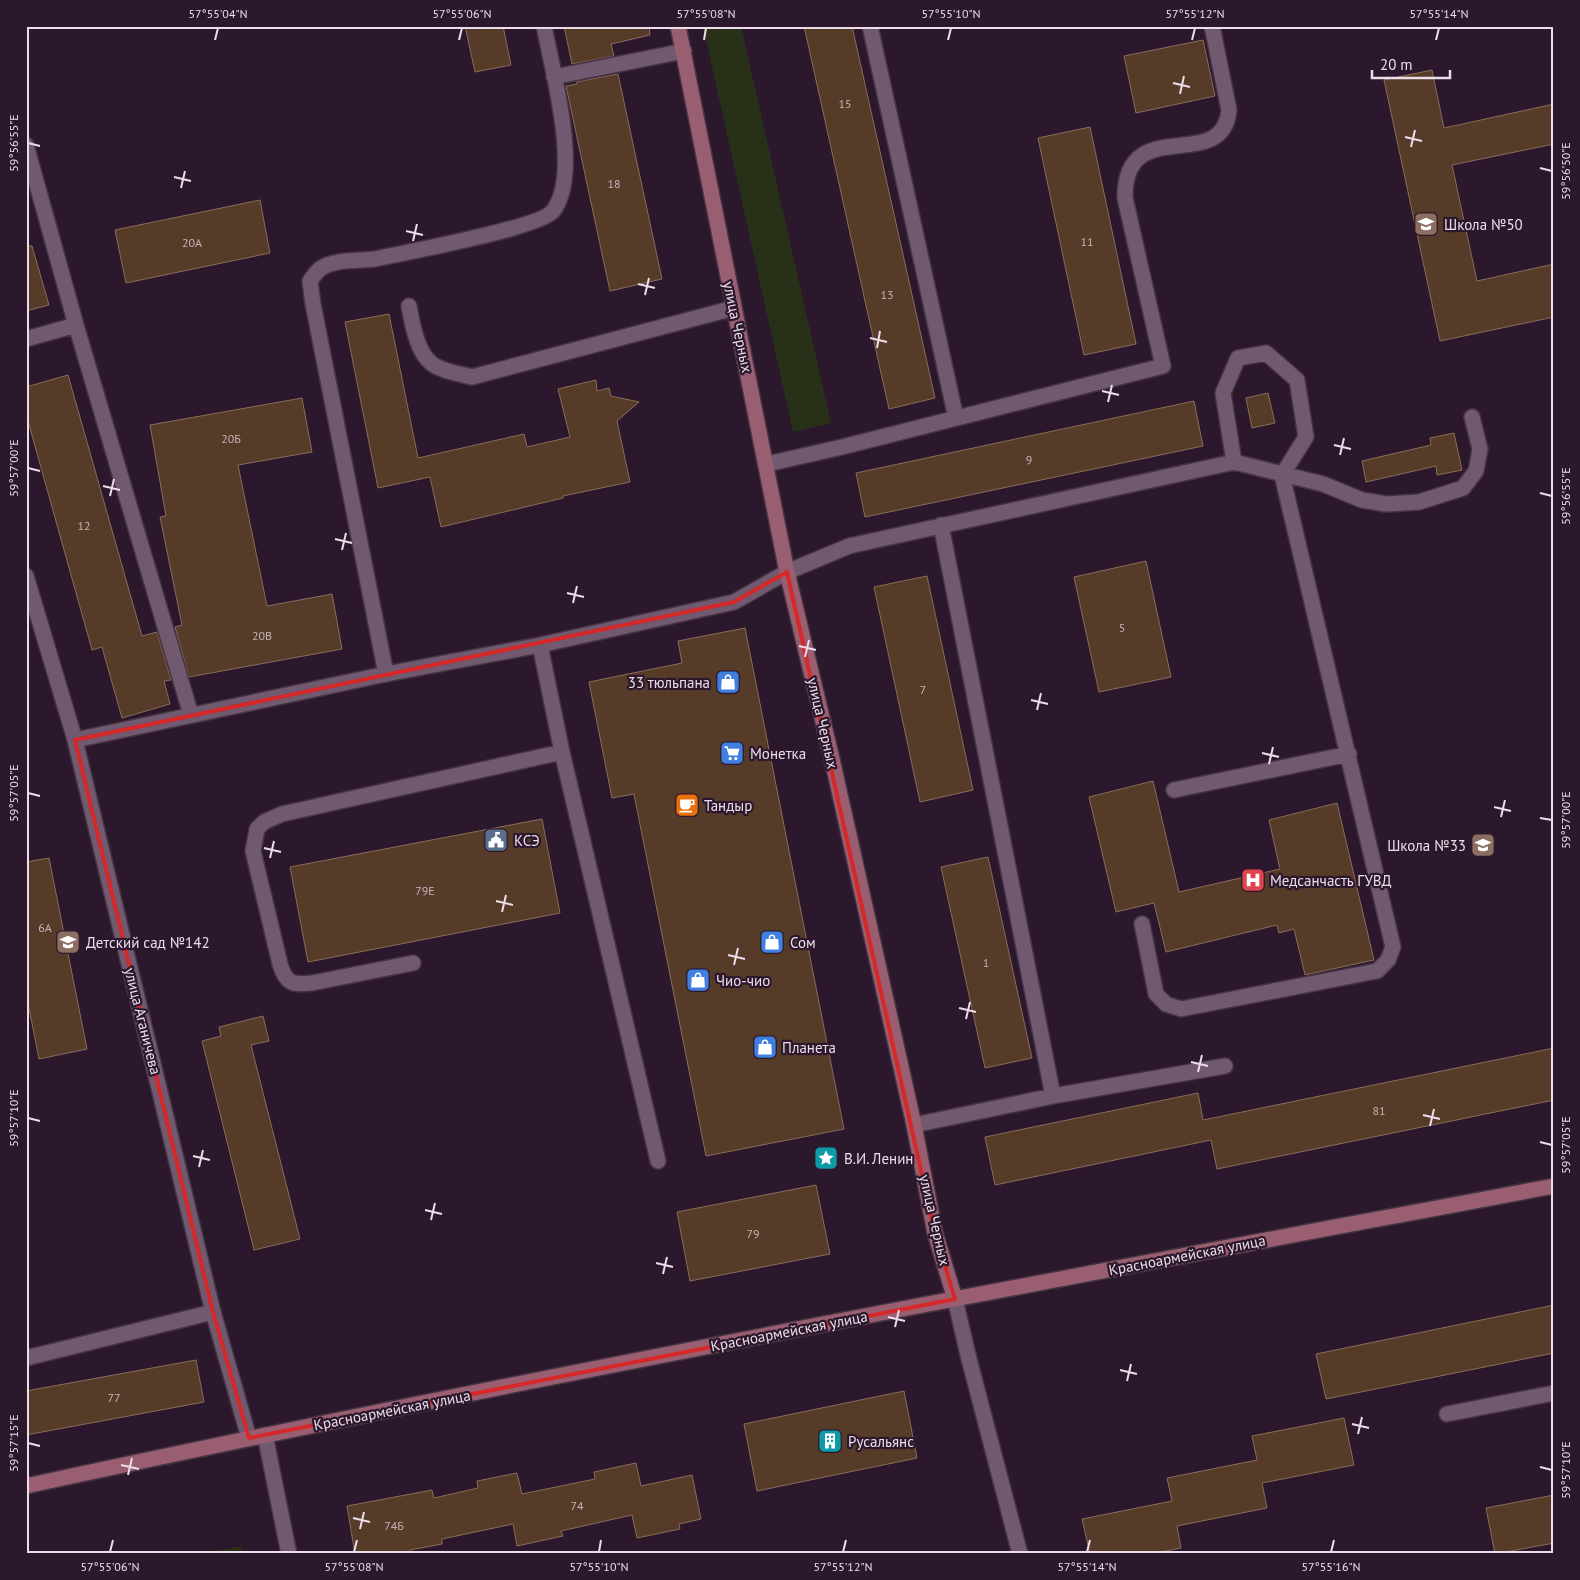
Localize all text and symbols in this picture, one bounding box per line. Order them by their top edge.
text: 57°55'04"N [188,6,248,21]
text: 57°55'06"N [432,6,492,21]
text: 57°55'08"N [676,6,736,21]
text: 57°55'10"N [921,6,981,21]
text: 57°55'12"N [1165,6,1225,21]
text: 57°55'14"N [1409,6,1469,21]
scale bar [1372,48,1450,80]
text: 20 m [1380,55,1413,74]
house number: 15 [838,96,852,111]
text: 59°56'55"E [6,114,21,172]
text: 59°56'50"E [1558,142,1573,200]
house number: 18 [607,176,621,191]
school or university icon: Школа №50 [1413,211,1439,237]
place label: Школа №50 [1444,215,1523,234]
house number: 11 [1080,234,1094,249]
house number: 20А [182,235,202,250]
street label: улица Черных [719,280,757,375]
house number: 13 [880,287,894,302]
house number: 20Б [221,431,241,446]
text: 59°57'00"E [6,439,21,497]
house number: 9 [1026,452,1032,467]
text: 59°56'55"E [1558,467,1573,525]
house number: 12 [77,518,91,533]
house number: 5 [1119,620,1125,635]
house number: 20В [252,628,272,643]
shop icon: 33 тюльпана [715,669,741,695]
place label: 33 тюльпана [628,673,710,692]
street label: улица Черных [803,676,843,771]
house number: 7 [920,682,926,697]
supermarket icon: Монетка [719,740,745,766]
place label: Монетка [750,744,806,763]
text: 59°57'05"E [6,764,21,822]
text: 59°57'00"E [1558,791,1573,849]
cafe icon: Тандыр [674,792,700,818]
place label: Тандыр [704,796,752,815]
public building icon: КСЭ [483,827,509,853]
place label: КСЭ [514,831,540,850]
school or university icon: Школа №33 [1470,832,1496,858]
place label: Школа №33 [1387,836,1466,855]
hospital icon: Медсанчасть ГУВД [1240,867,1266,893]
place label: Медсанчасть ГУВД [1270,871,1391,890]
house number: 79Е [415,883,435,898]
house number: 6А [38,920,52,935]
school or university icon: Детский сад №142 [55,929,81,955]
shop icon: Сом [759,929,785,955]
place label: Детский сад №142 [86,933,210,952]
place label: Сом [790,933,816,952]
house number: 1 [983,955,989,970]
street label: улица Аганичева [121,966,165,1076]
shop icon: Чио-чио [685,967,711,993]
place label: Чио-чио [716,971,770,990]
shop icon: Планета [752,1034,778,1060]
place label: Планета [782,1038,836,1057]
text: 59°57'10"E [6,1089,21,1147]
house number: 81 [1372,1103,1386,1118]
text: 59°57'05"E [1558,1116,1573,1174]
place icon: В.И. Ленин [813,1145,839,1171]
place label: В.И. Ленин [844,1149,913,1168]
street label: улица Черных [915,1173,955,1268]
house number: 79 [746,1226,760,1241]
street label: Красноармейская улица [1107,1230,1267,1280]
street label: Красноармейская улица [709,1306,869,1356]
street label: Красноармейская улица [312,1385,472,1435]
house number: 77 [107,1390,121,1405]
text: 59°57'15"E [6,1414,21,1472]
building icon: Русальянс [817,1428,843,1454]
place label: Русальянс [848,1432,914,1451]
text: 59°57'10"E [1558,1441,1573,1499]
house number: 74 [570,1498,584,1513]
house number: 74Б [384,1518,404,1533]
text: 57°55'06"N [80,1559,140,1574]
text: 57°55'08"N [324,1559,384,1574]
text: 57°55'10"N [569,1559,629,1574]
text: 57°55'12"N [813,1559,873,1574]
text: 57°55'14"N [1057,1559,1117,1574]
text: 57°55'16"N [1301,1559,1361,1574]

